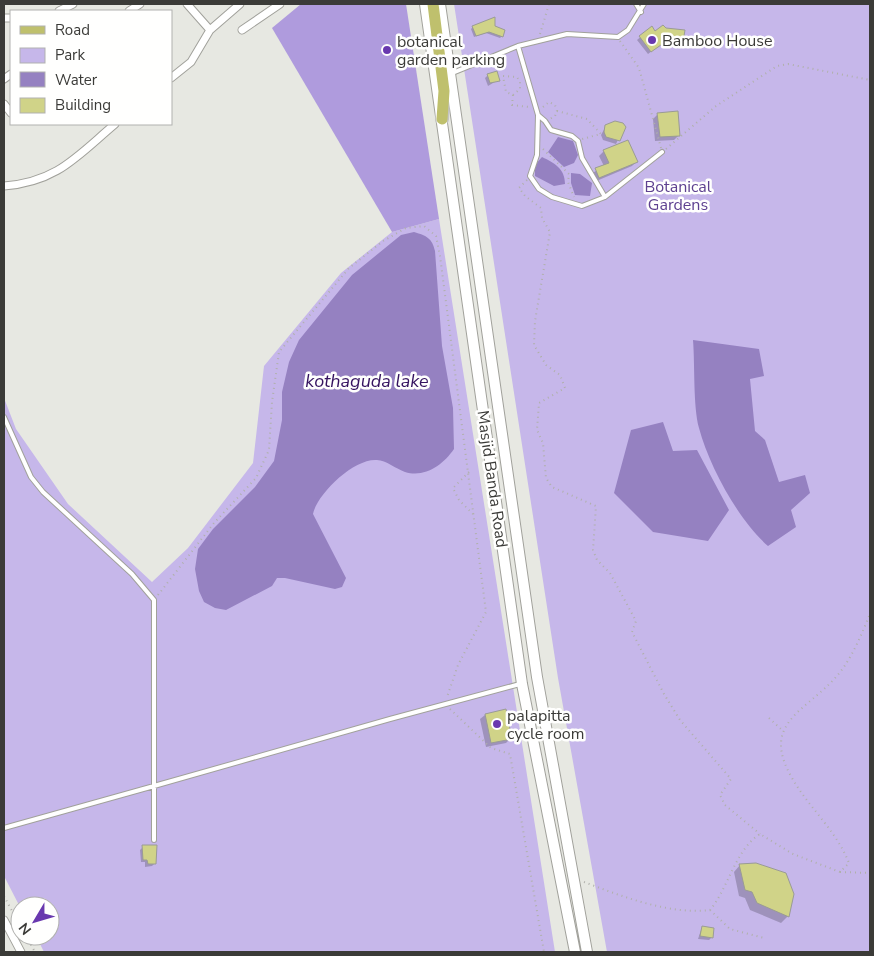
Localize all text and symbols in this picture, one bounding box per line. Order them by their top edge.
legend [10,10,172,125]
text: Road [55,20,90,40]
place label: Bamboo House [662,30,772,52]
place label: botanical garden parking [397,31,505,71]
marker: Bamboo House [646,34,658,46]
marker: botanical garden parking [381,44,393,56]
text: Park [55,45,85,65]
text: Water [55,70,98,90]
text: Building [55,95,111,115]
park label: Botanical Gardens [644,176,712,216]
water label: kothaguda lake [305,369,429,393]
street label: Masjid Banda Road [471,409,513,549]
place label: palapitta cycle room [507,705,584,745]
marker: palapitta cycle room [491,718,503,730]
north arrow [10,896,60,946]
text: N [14,919,36,939]

